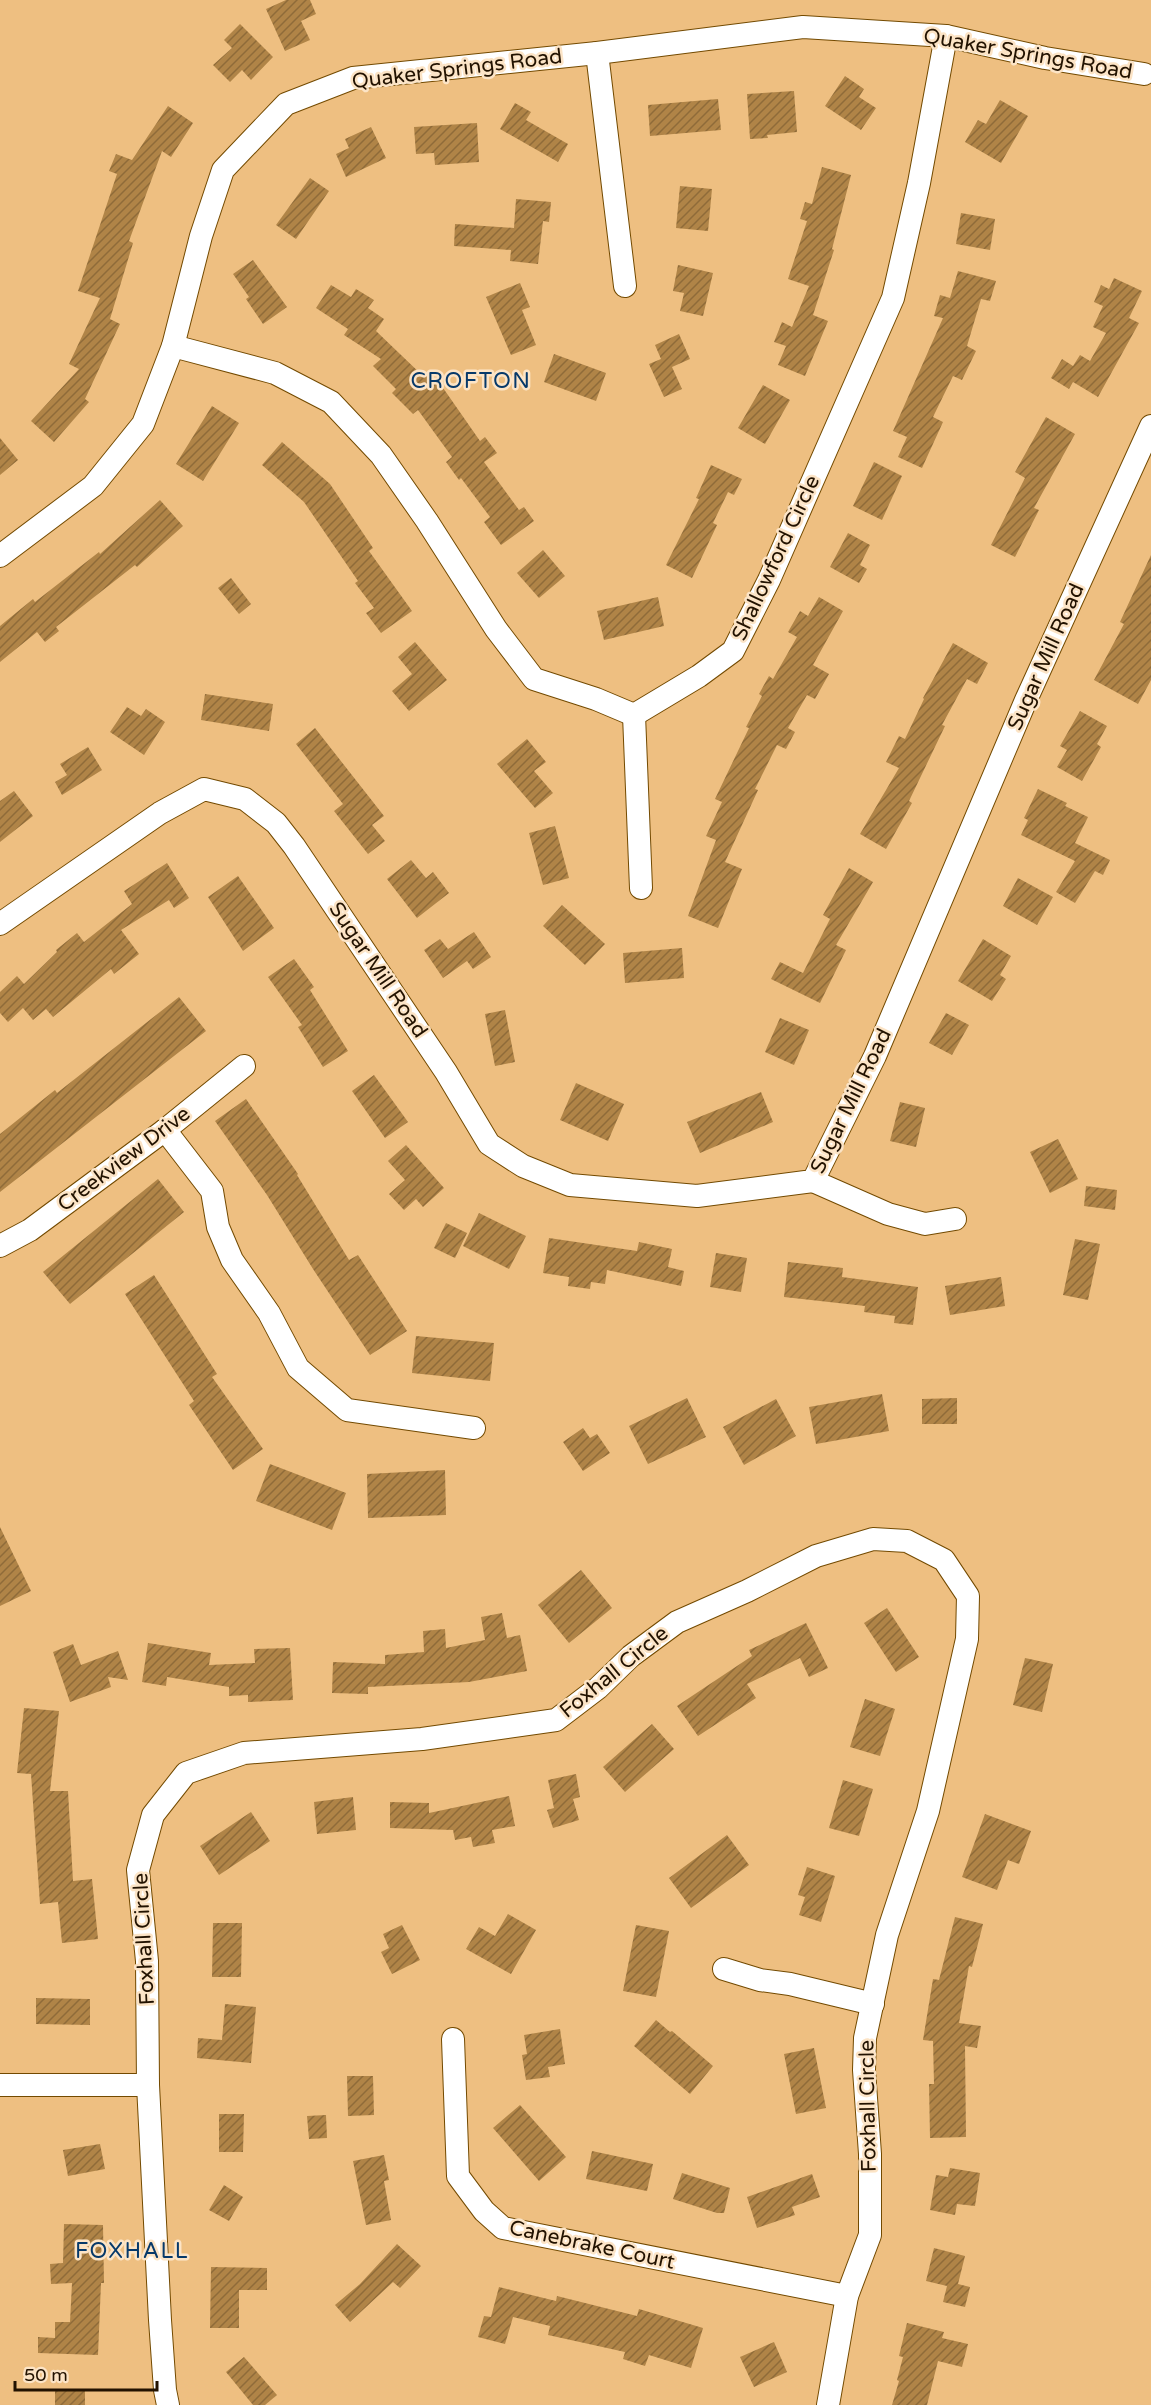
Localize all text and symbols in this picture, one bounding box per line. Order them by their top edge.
street label: Quaker Springs Road [922,23,1134,85]
street label: Quaker Springs Road [350,44,564,94]
district label: CROFTON [410,368,532,394]
street label: Shallowford Circle [727,471,825,645]
street label: Sugar Mill Road [1002,580,1090,734]
street label: Sugar Mill Road [323,897,433,1043]
street label: Sugar Mill Road [805,1024,897,1178]
street label: Creekview Drive [53,1101,195,1217]
street label: Foxhall Circle [555,1621,673,1723]
street label: Foxhall Circle [128,1872,160,2006]
street label: Foxhall Circle [854,2040,882,2172]
street label: Canebrake Court [507,2215,677,2275]
district label: FOXHALL [75,2238,189,2264]
scale bar [15,2354,158,2392]
text: 50 m [24,2364,68,2386]

